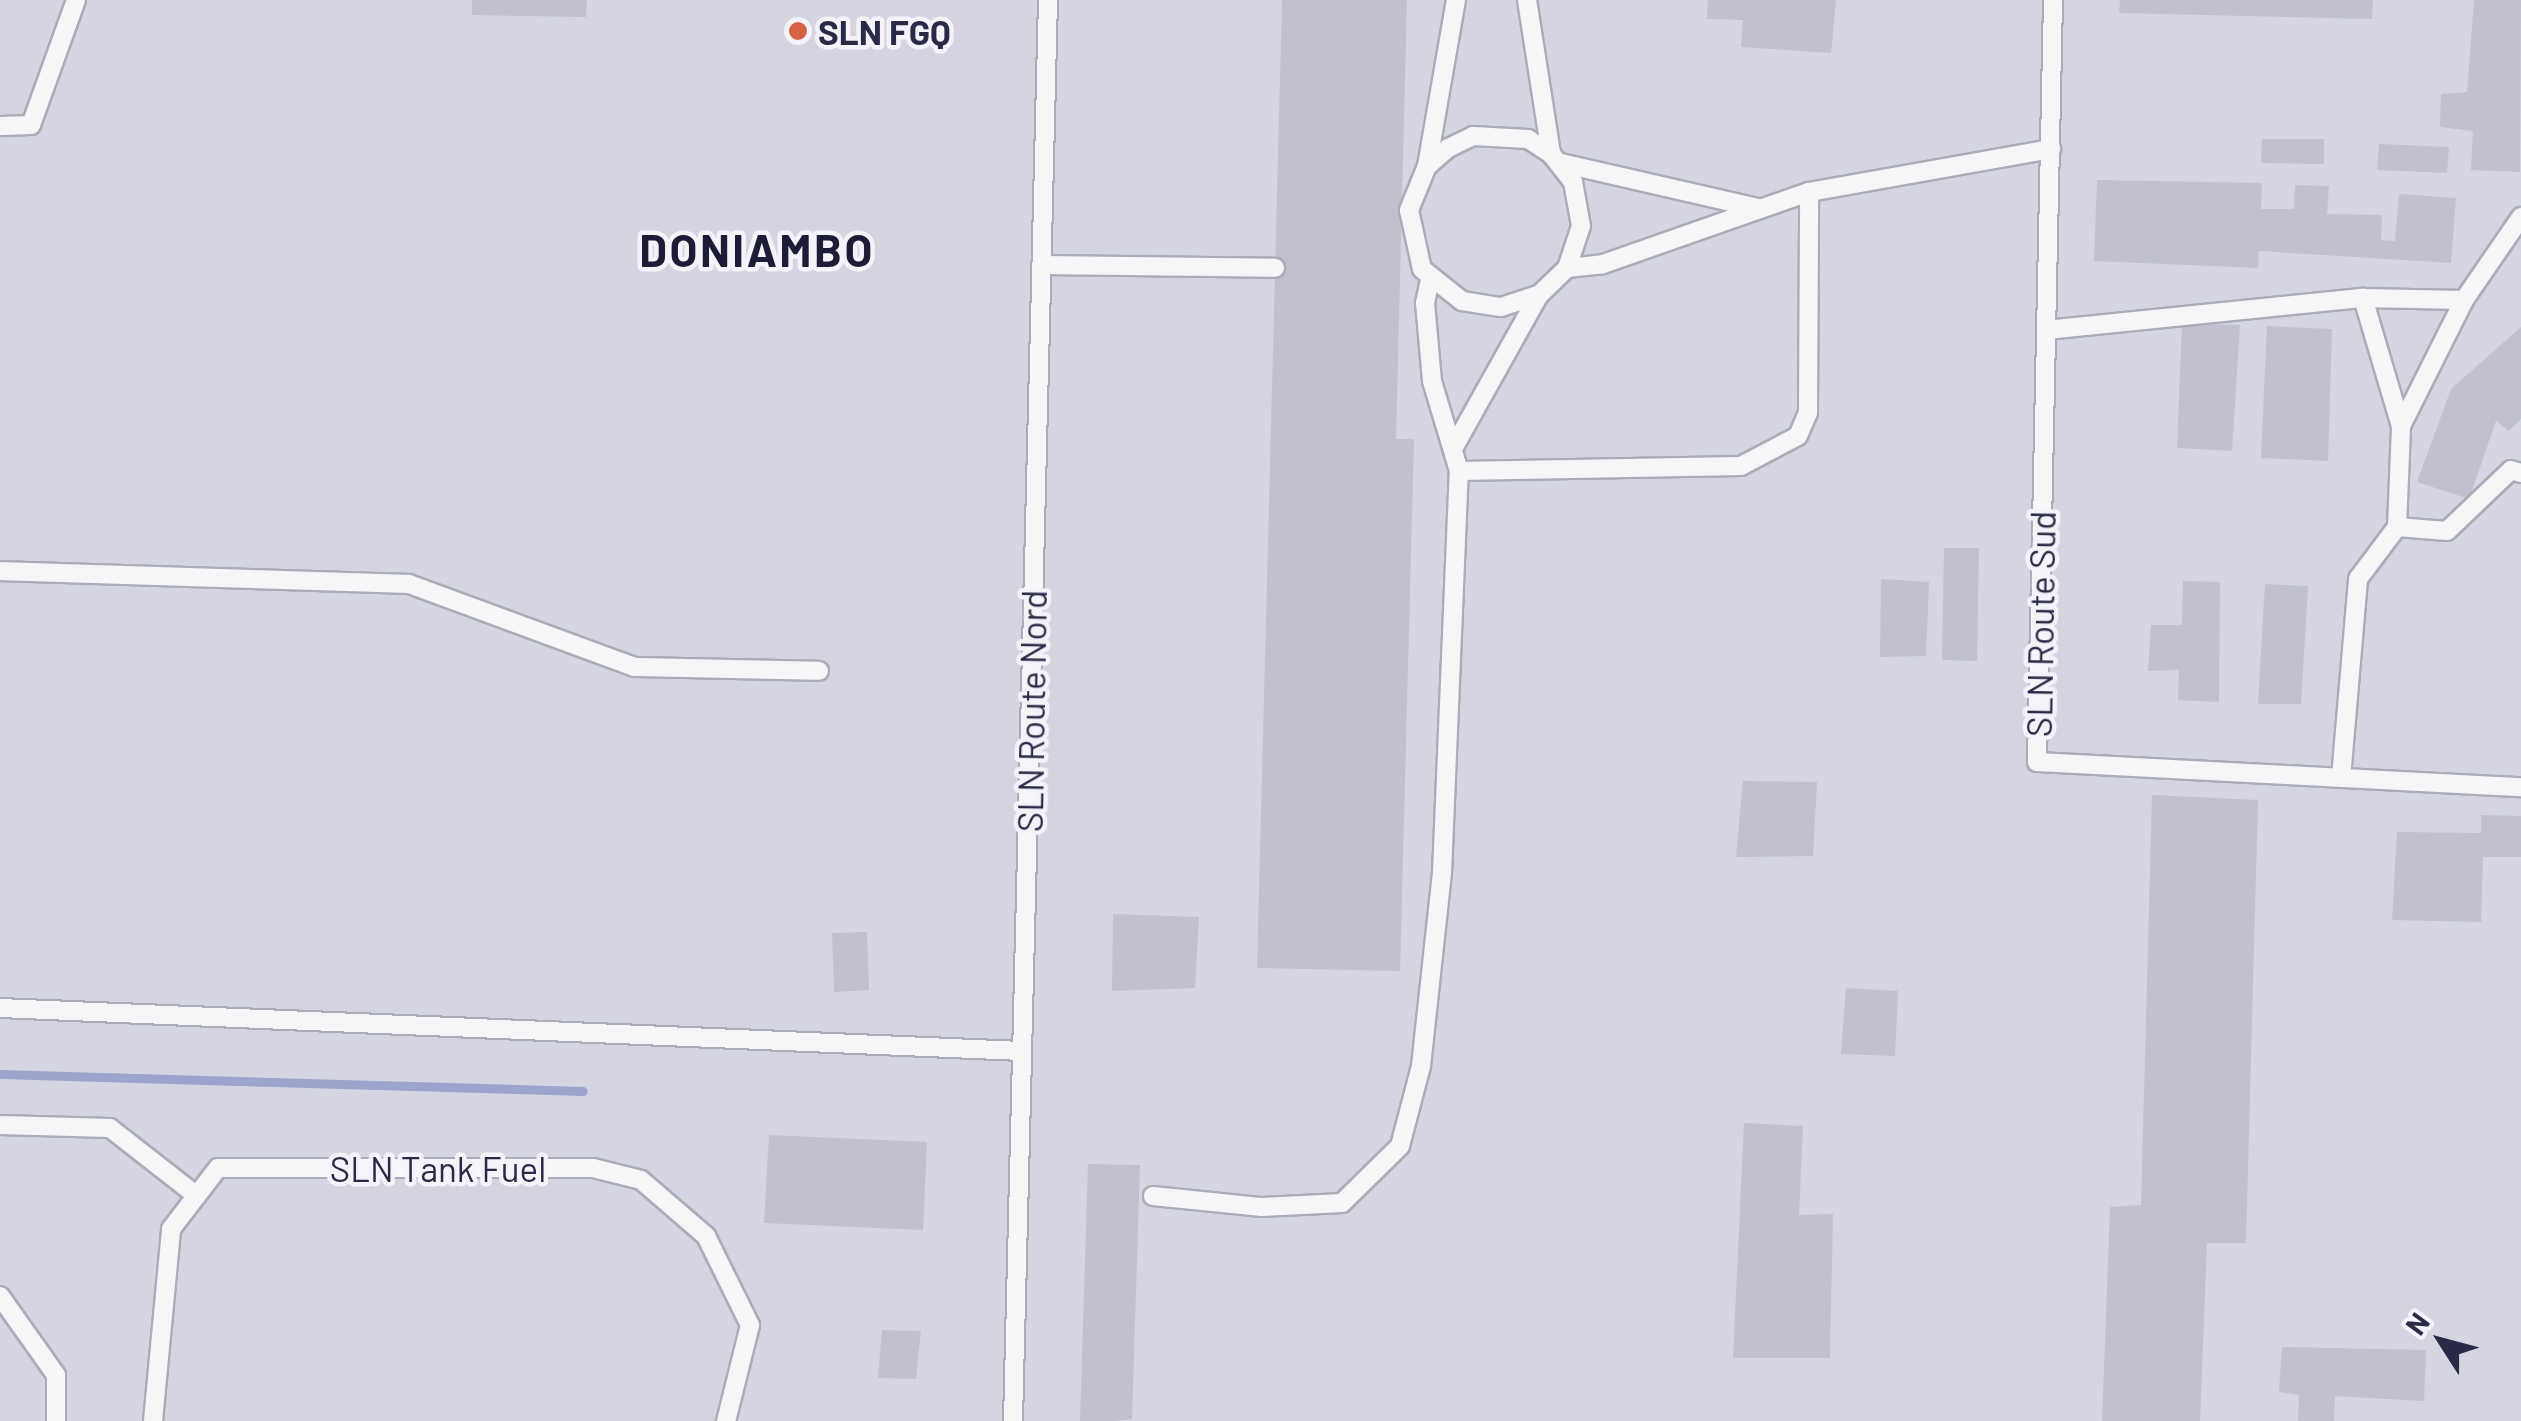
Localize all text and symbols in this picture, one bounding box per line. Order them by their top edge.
place label: SLN FGQ [818,10,951,52]
marker: SLN FGQ [787,20,809,42]
district label: DONIAMBO [639,223,875,277]
street label: SLN Route Sud [2017,510,2063,738]
street label: SLN Route Nord [1008,589,1054,833]
street label: SLN Tank Fuel [330,1147,546,1189]
north arrow [2391,1291,2491,1391]
text: N [2398,1306,2436,1341]

